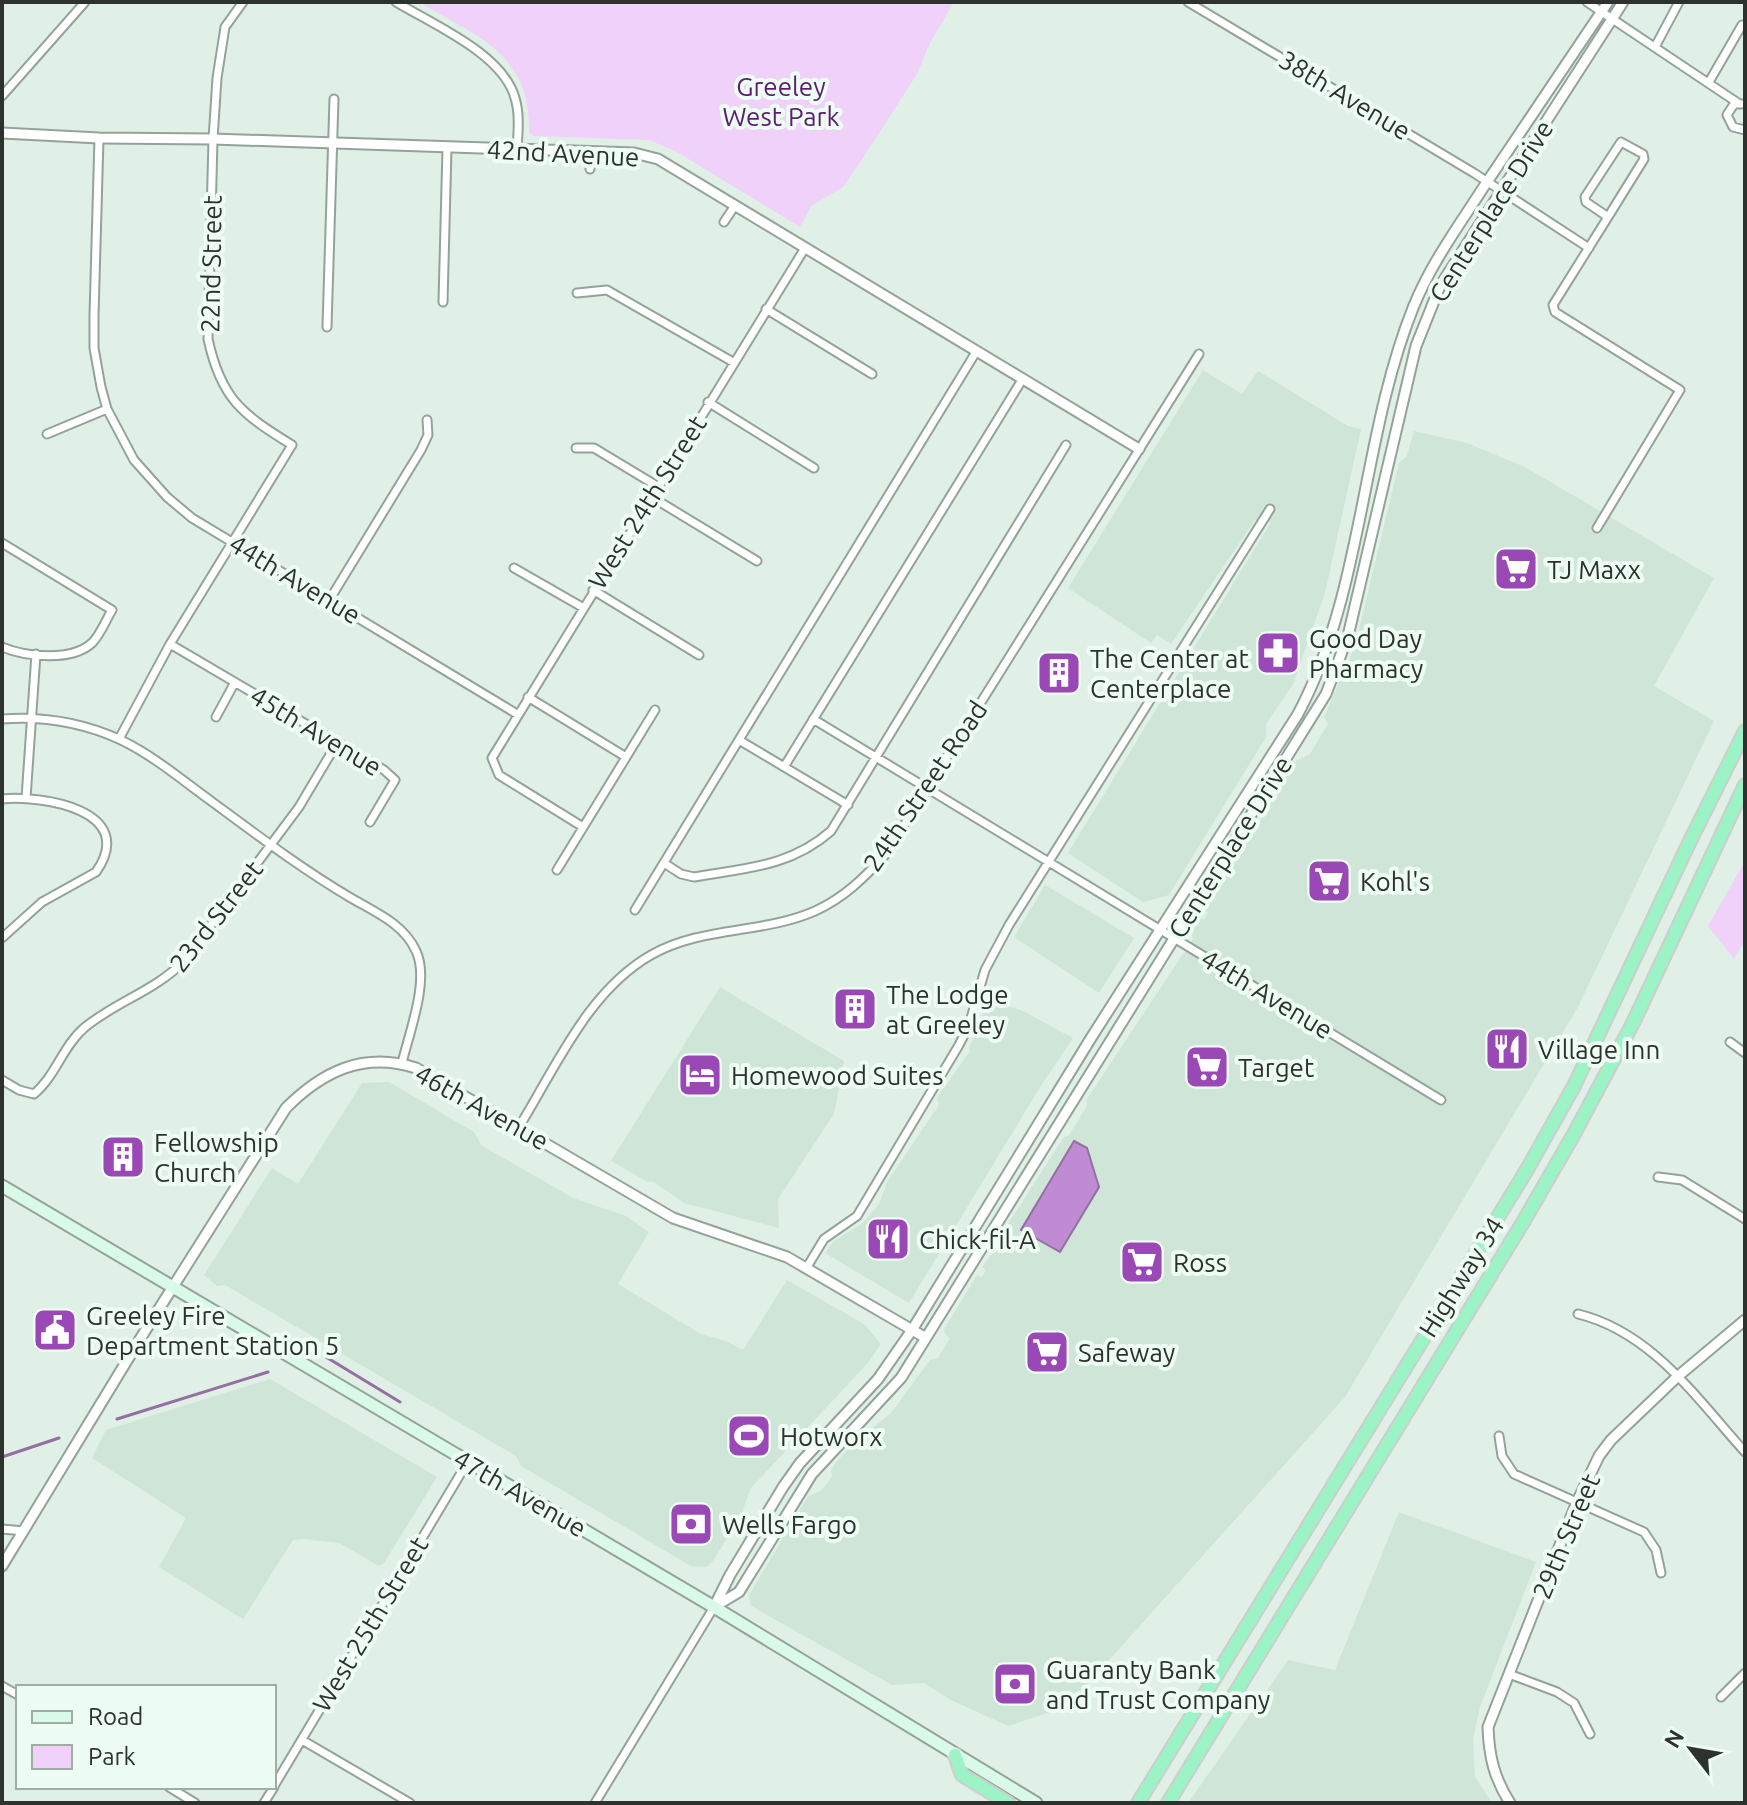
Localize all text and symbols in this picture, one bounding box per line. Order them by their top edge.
street label: 38th Avenue [1274,44,1416,146]
park label: Greeley West Park [722,72,840,131]
street label: Centerplace Drive [1423,115,1559,307]
street label: 42nd Avenue [486,135,640,171]
street label: 22nd Street [195,195,227,333]
street label: West 24th Street [582,410,712,594]
street label: 44th Avenue [224,528,366,630]
supermarket icon: TJ Maxx [1492,545,1540,593]
place label: TJ Maxx [1547,555,1641,584]
place label: Good Day Pharmacy [1309,624,1423,683]
pharmacy icon: Good Day Pharmacy [1254,629,1302,677]
place label: The Center at Centerplace [1090,644,1249,703]
building icon: The Center at Centerplace [1035,649,1083,697]
street label: 45th Avenue [245,680,387,782]
street label: 24th Street Road [857,695,993,877]
street label: Centerplace Drive [1162,751,1298,943]
street label: 23rd Street [164,855,268,977]
supermarket icon: Kohl's [1305,857,1353,905]
place label: Kohl's [1360,867,1430,896]
street label: 44th Avenue [1196,943,1338,1045]
place label: The Lodge at Greeley [886,980,1009,1039]
building icon: The Lodge at Greeley [831,985,879,1033]
restaurant icon: Village Inn [1483,1025,1531,1073]
place label: Village Inn [1538,1035,1660,1064]
supermarket icon: Target [1183,1043,1231,1091]
hotel icon: Homewood Suites [676,1051,724,1099]
place label: Target [1238,1053,1314,1082]
street label: 46th Avenue [410,1058,554,1156]
place label: Homewood Suites [731,1061,943,1090]
place label: Fellowship Church [154,1128,279,1187]
building icon: Fellowship Church [99,1133,147,1181]
street label: Highway 34 [1413,1212,1509,1342]
restaurant icon: Chick-fil-A [864,1215,912,1263]
place label: Chick-fil-A [919,1225,1036,1254]
supermarket icon: Ross [1118,1238,1166,1286]
place label: Ross [1173,1248,1227,1277]
place label: Greeley Fire Department Station 5 [86,1301,340,1360]
public building icon: Greeley Fire Department Station 5 [31,1306,79,1354]
supermarket icon: Safeway [1023,1328,1071,1376]
place label: Safeway [1078,1338,1175,1367]
sports icon: Hotworx [725,1412,773,1460]
place label: Hotworx [780,1422,882,1451]
street label: 47th Avenue [449,1443,591,1543]
street label: 29th Street [1527,1469,1605,1603]
bank icon: Wells Fargo [667,1500,715,1548]
place label: Wells Fargo [722,1510,857,1539]
street label: West 25th Street [306,1531,434,1717]
place label: Guaranty Bank and Trust Company [1046,1655,1270,1714]
bank icon: Guaranty Bank and Trust Company [991,1660,1039,1708]
legend [16,1685,276,1789]
text: Road [88,1703,143,1730]
north arrow [1651,1709,1731,1789]
text: N [1658,1725,1688,1752]
text: Park [88,1743,136,1770]

